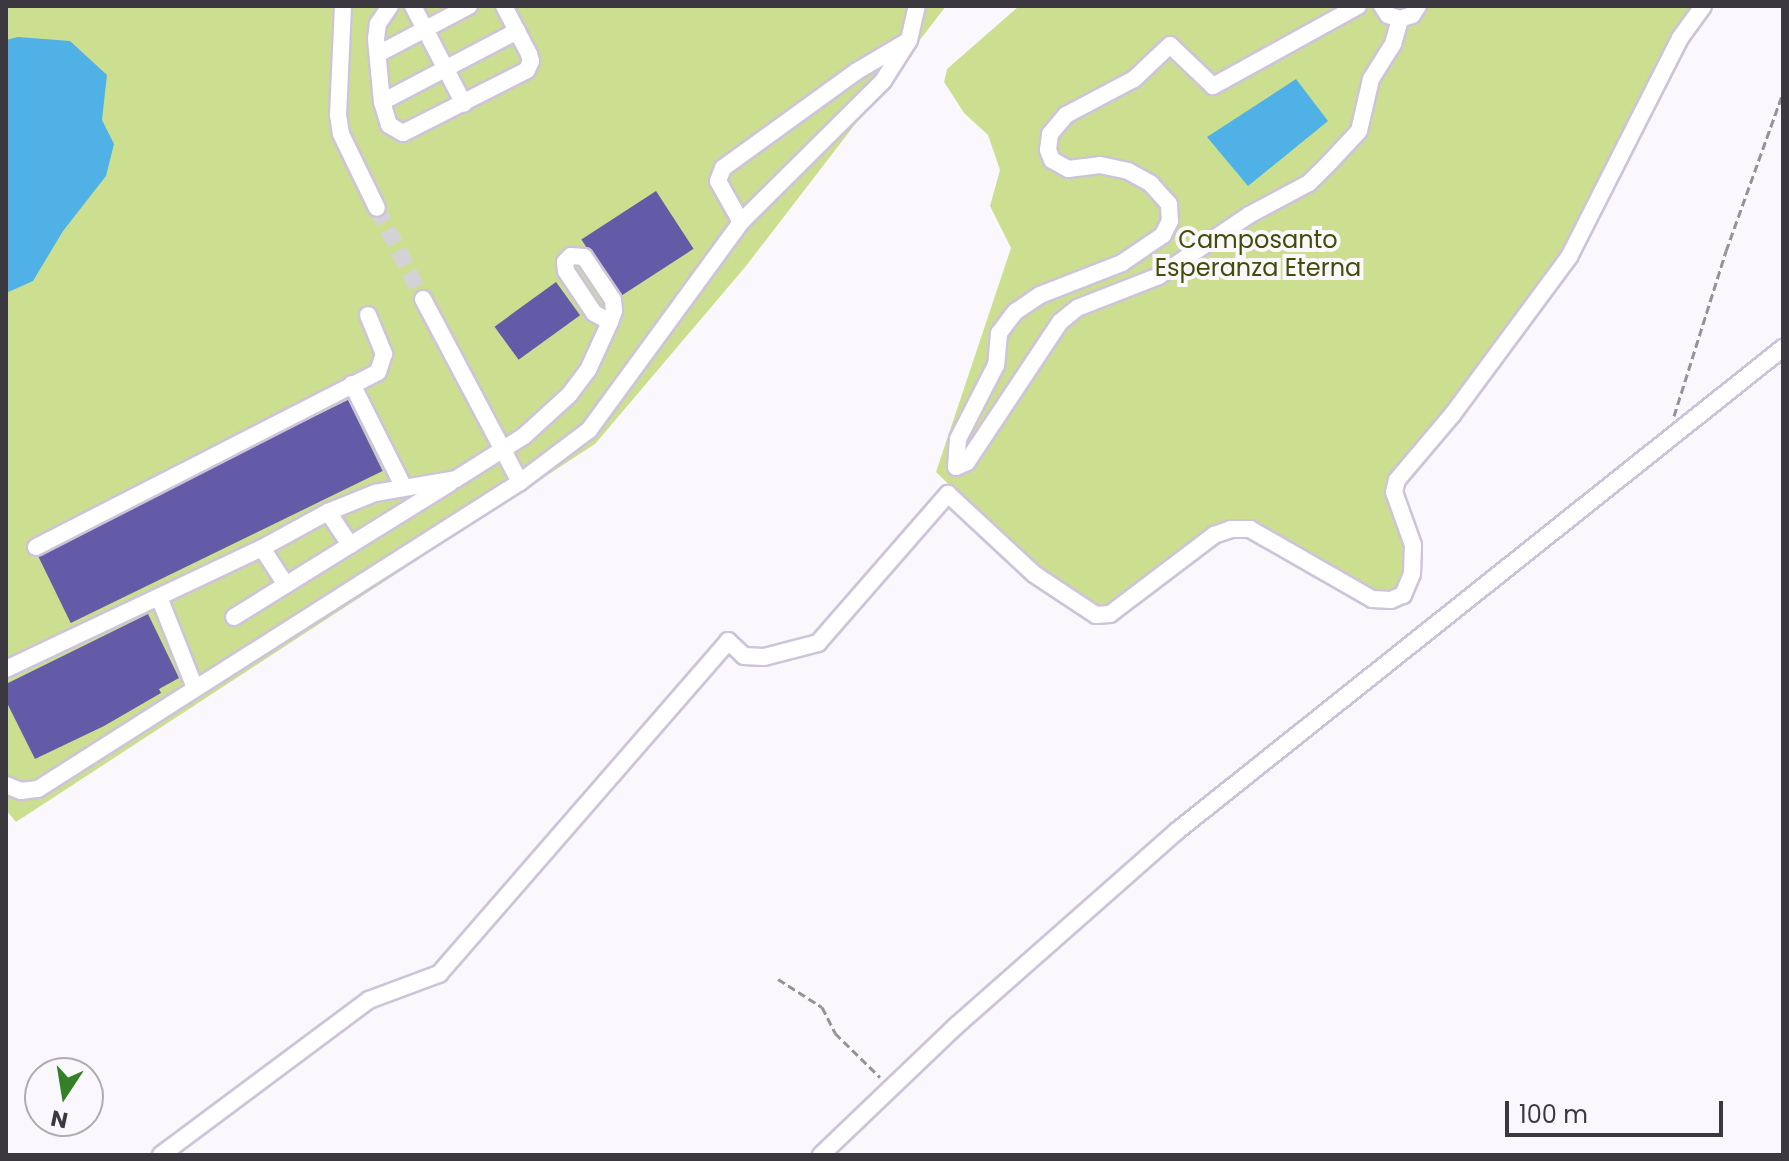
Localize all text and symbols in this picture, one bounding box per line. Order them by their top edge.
park label: Camposanto Esperanza Eterna [1155,226,1361,282]
north arrow [24,1057,104,1137]
scale bar [1509,1085,1727,1135]
text: 100 m [1519,1098,1588,1131]
text: N [48,1102,71,1136]

